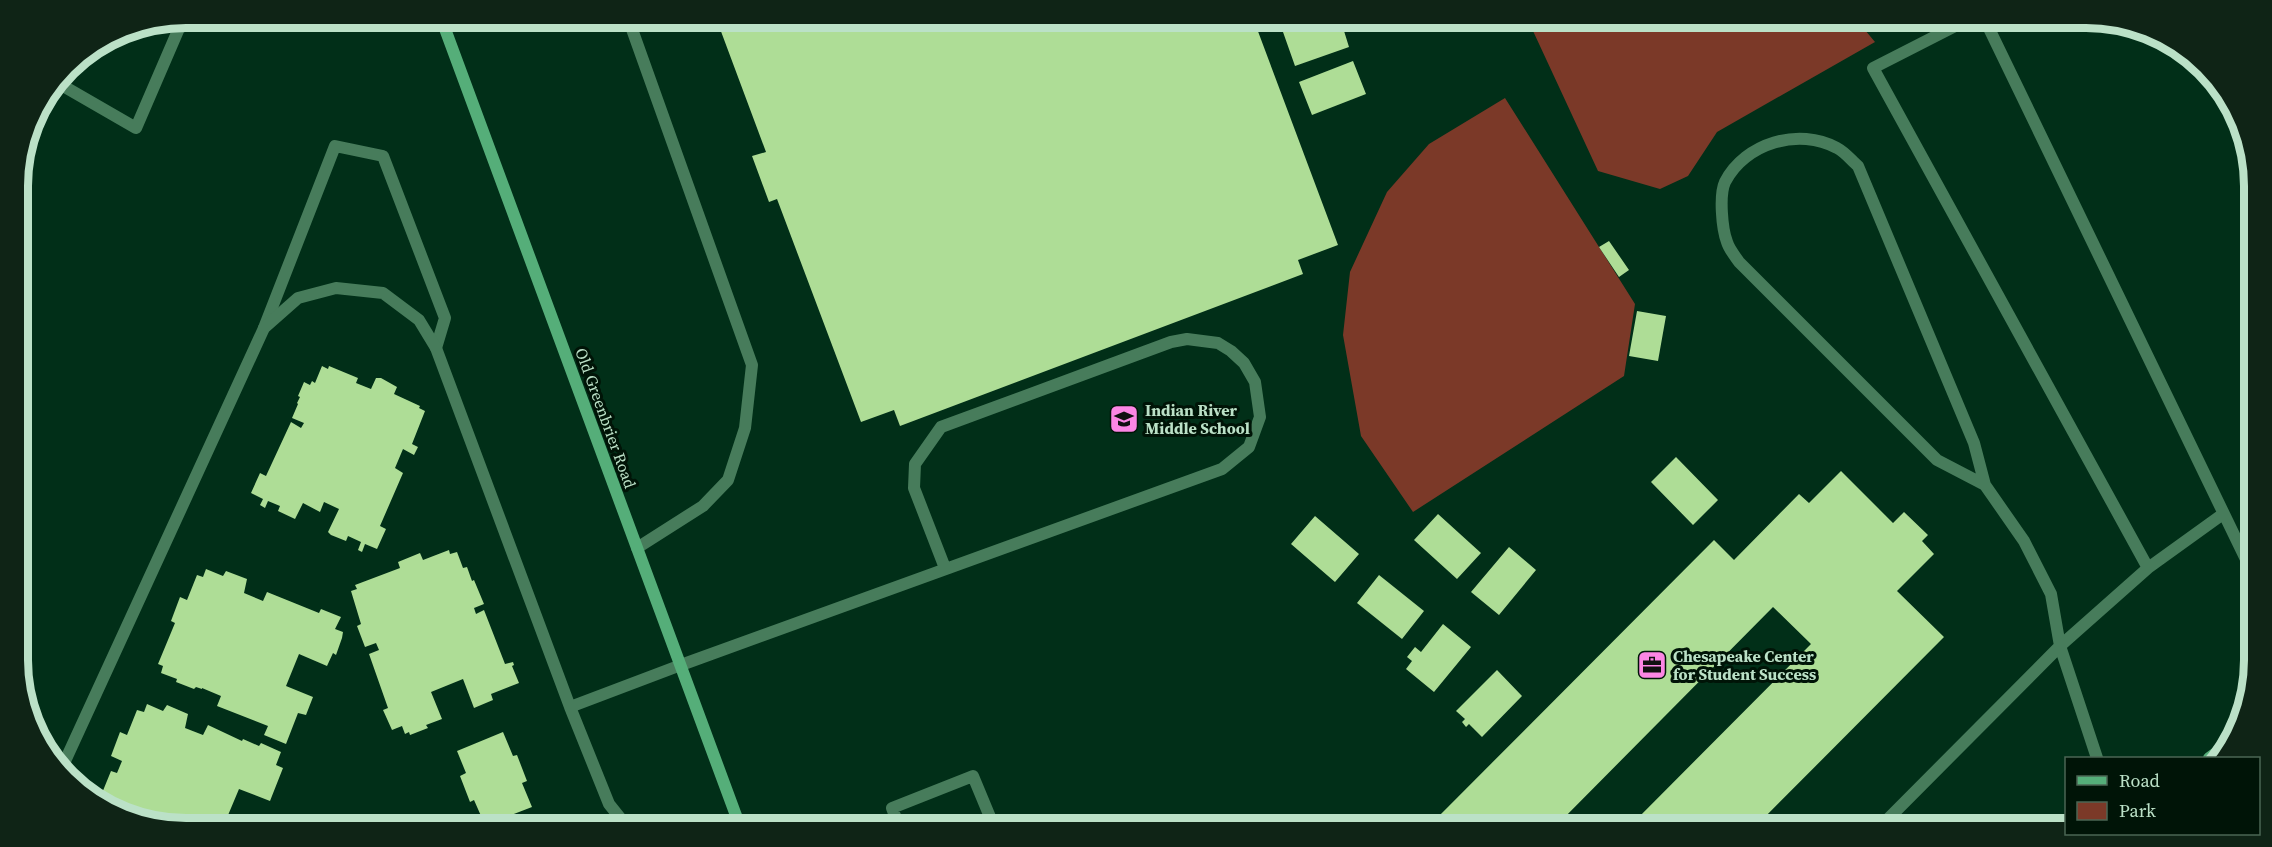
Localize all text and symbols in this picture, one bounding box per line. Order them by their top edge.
street label: Old Greenbrier Road [570,345,642,491]
place label: Indian River Middle School [1145,399,1250,439]
school or university icon: Indian River Middle School [1108,403,1140,435]
place label: Chesapeake Center for Student Success [1673,645,1816,685]
office icon: Chesapeake Center for Student Success [1636,649,1668,681]
legend [2065,757,2260,835]
text: Road [2119,768,2160,793]
text: Park [2119,798,2156,823]

